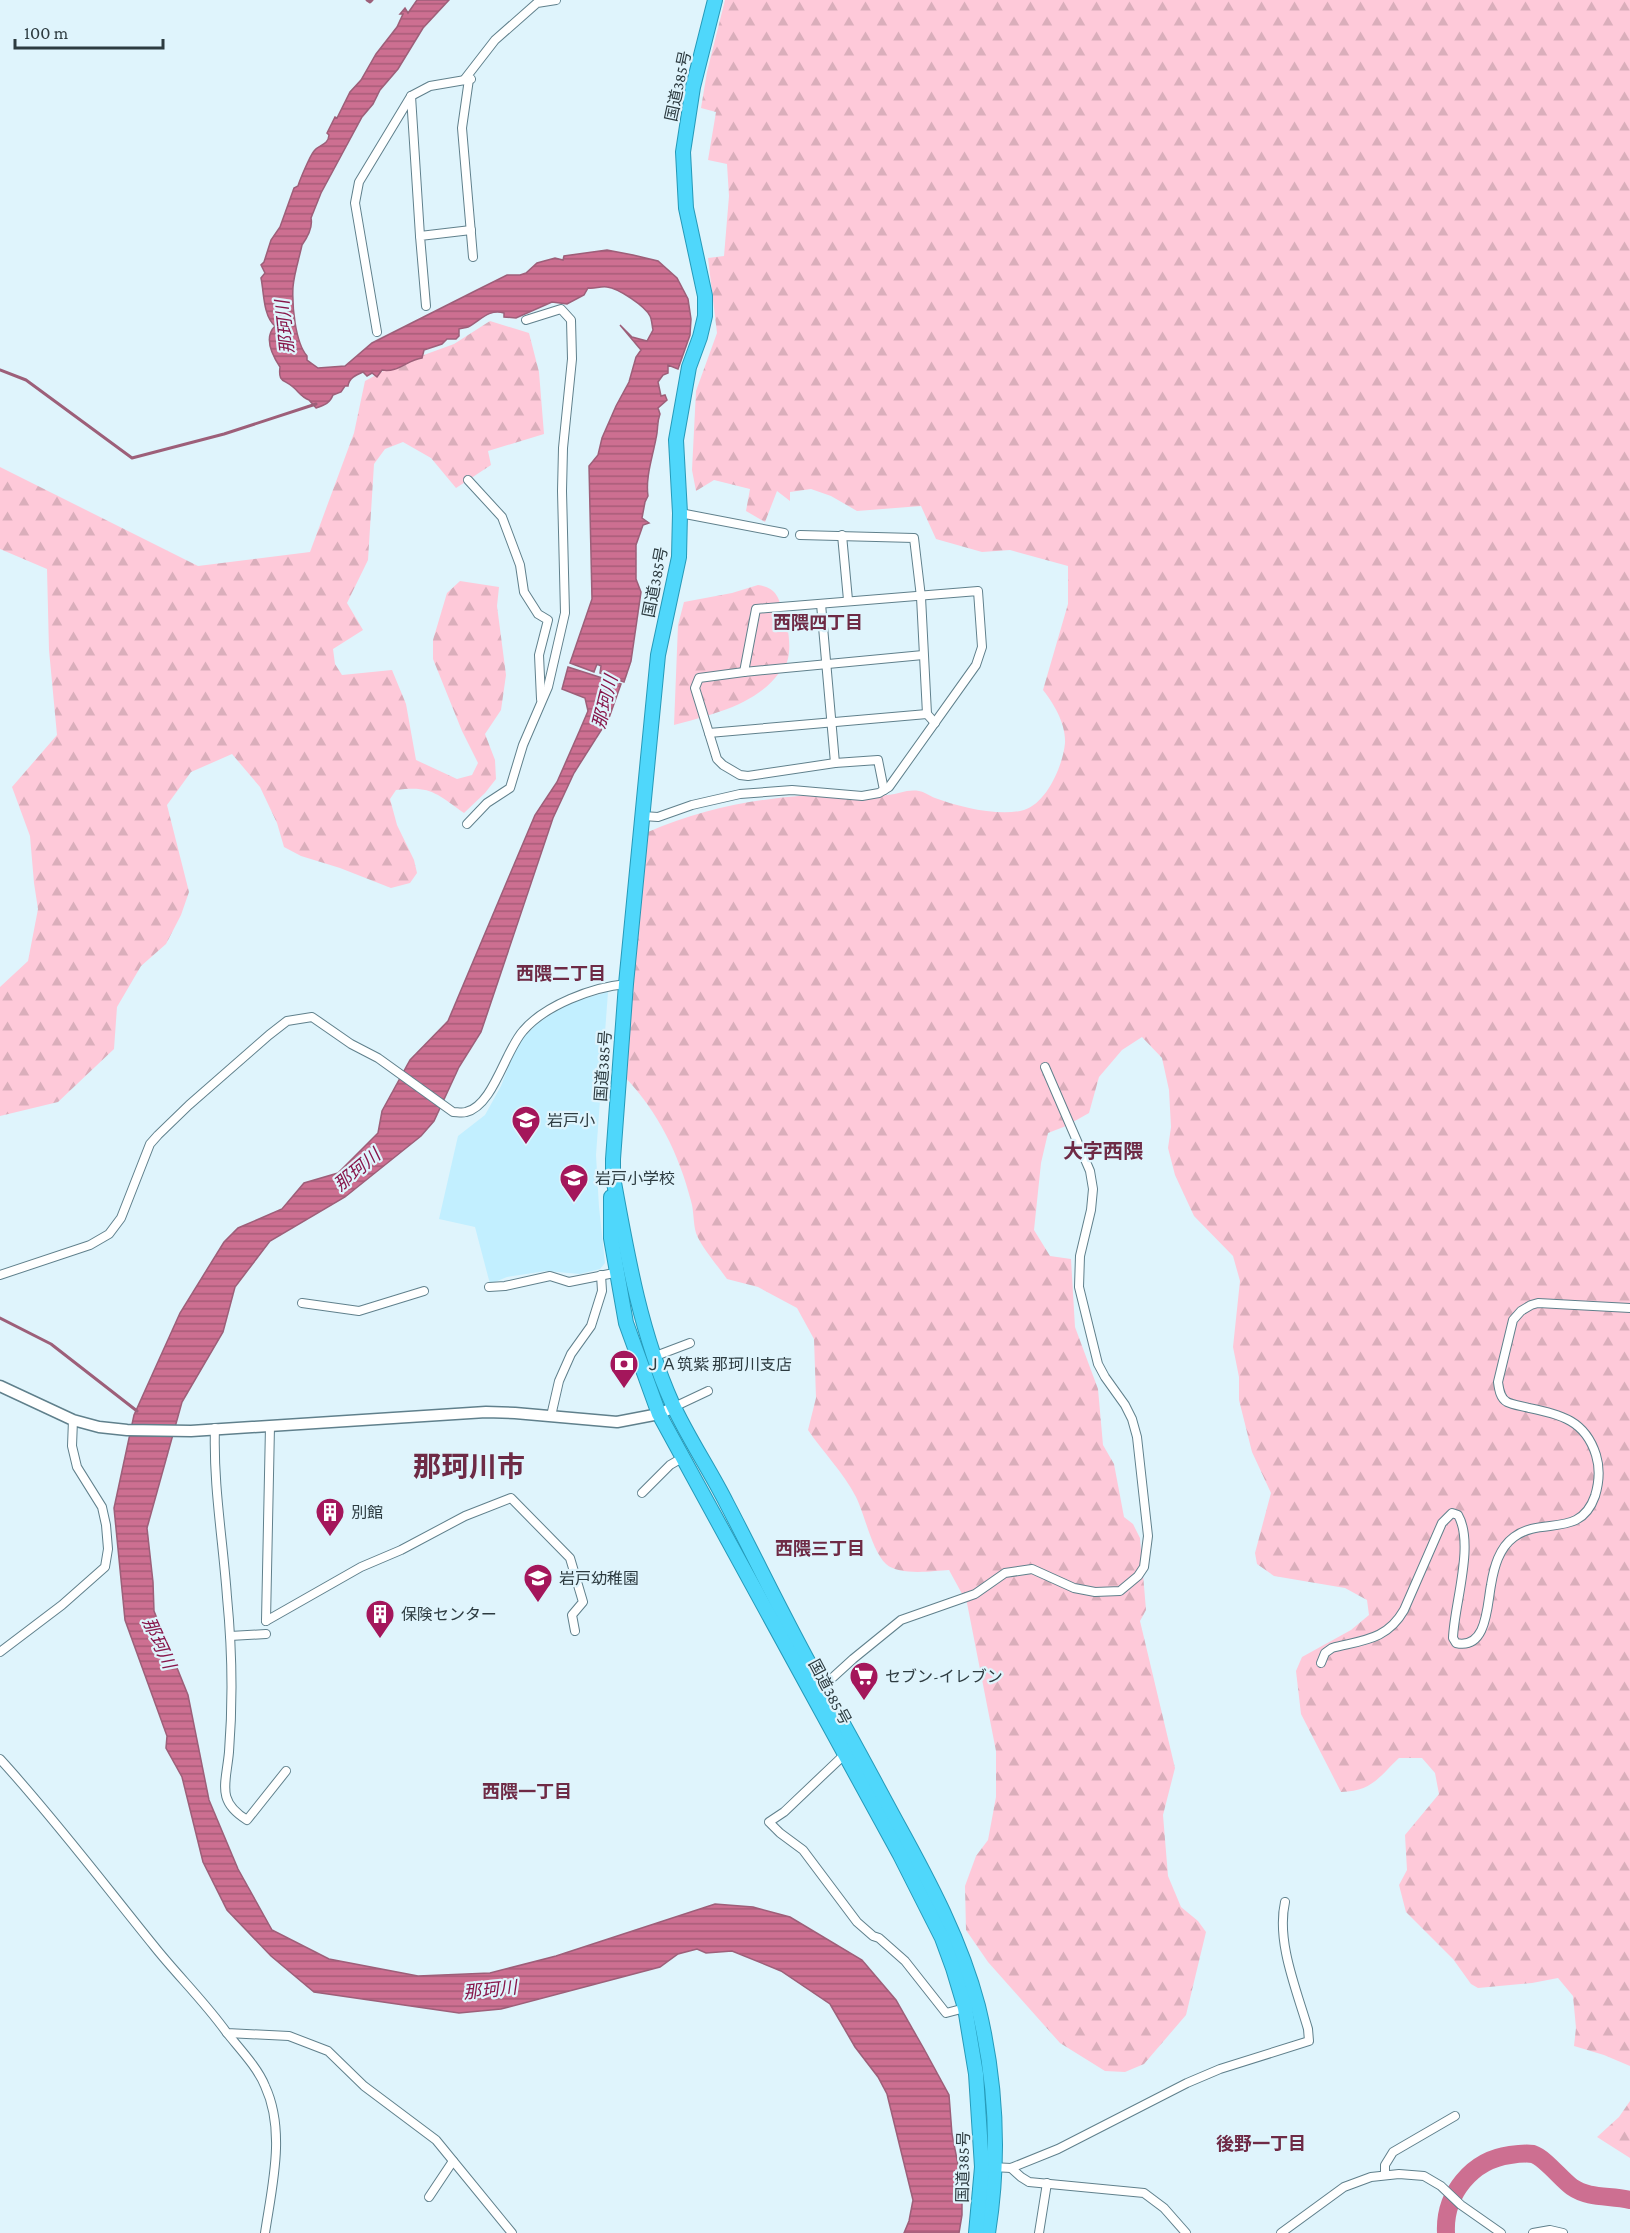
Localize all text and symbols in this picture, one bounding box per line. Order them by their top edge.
scale bar [15,12,164,50]
text: 100 m [24,23,69,43]
street label: 国道385号 [662,49,694,123]
water label: 那珂川 [272,297,298,355]
street label: 国道385号 [640,545,670,619]
district label: 西隈四丁目 [773,613,863,633]
water label: 那珂川 [589,671,622,731]
district label: 西隈二丁目 [516,964,606,984]
street label: 国道385号 [592,1030,614,1102]
school or university icon: 岩戸小 [510,1104,542,1146]
place label: 岩戸小 [547,1112,595,1129]
district label: 大字西隈 [1063,1140,1143,1162]
water label: 那珂川 [330,1144,386,1195]
school or university icon: 岩戸小学校 [558,1162,590,1204]
place label: 岩戸小学校 [595,1170,675,1187]
bank icon: ＪＡ筑紫 那珂川支店 [608,1348,640,1390]
place label: ＪＡ筑紫 那珂川支店 [645,1356,792,1373]
district label: 那珂川市 [413,1451,525,1482]
building icon: 別館 [314,1496,346,1538]
place label: 別館 [351,1504,383,1521]
district label: 西隈三丁目 [775,1539,865,1559]
school or university icon: 岩戸幼稚園 [522,1562,554,1604]
place label: 岩戸幼稚園 [559,1570,639,1587]
building icon: 保険センター [364,1598,396,1640]
place label: 保険センター [401,1606,497,1623]
water label: 那珂川 [139,1614,180,1674]
street label: 国道385号 [806,1656,854,1728]
supermarket icon: セブン-イレブン [848,1660,880,1702]
place label: セブン-イレブン [885,1668,1003,1685]
district label: 西隈一丁目 [482,1782,572,1802]
water label: 那珂川 [462,1977,520,2003]
street label: 国道385号 [954,2131,972,2203]
district label: 後野一丁目 [1216,2134,1306,2154]

